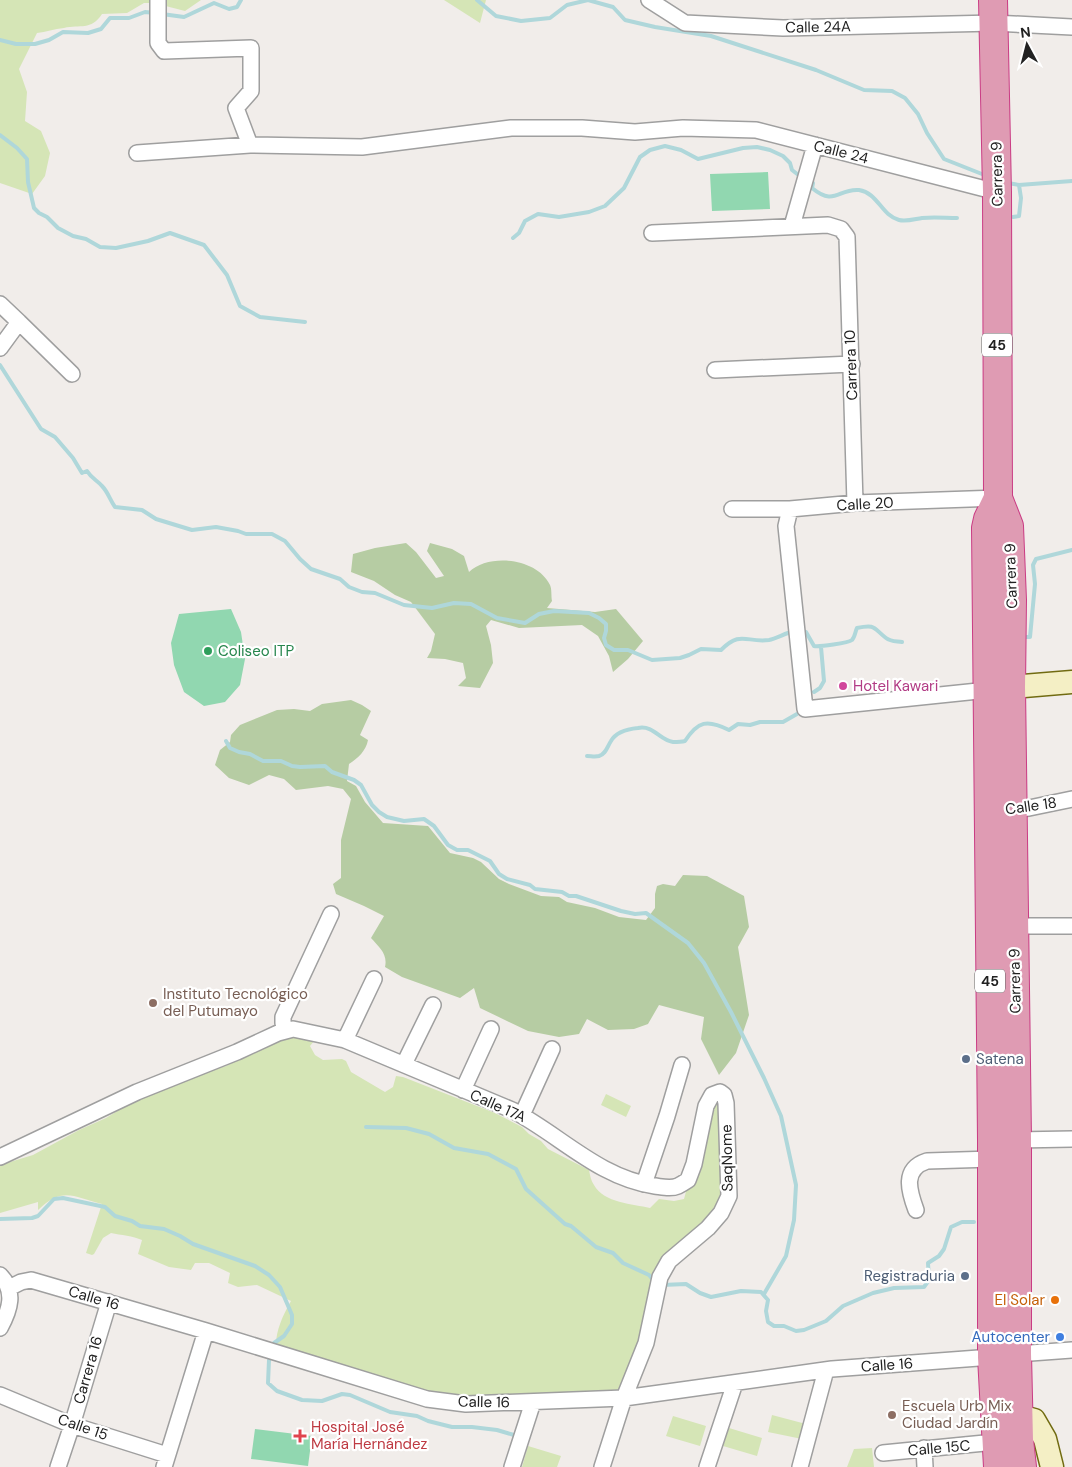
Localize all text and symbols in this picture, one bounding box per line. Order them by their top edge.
street label: Calle 24A [785,16,851,38]
north arrow [1002,20,1052,70]
text: N [1019,23,1032,42]
street label: Calle 24 [812,136,870,168]
street label: Carrera 9 [986,141,1008,207]
street label: Carrera 10 [840,329,862,401]
road number: 45 [982,334,1012,356]
street label: Calle 20 [836,493,894,515]
street label: Carrera 9 [1000,543,1022,609]
place label: Coliseo ITP [218,641,294,661]
marker: Coliseo ITP [202,645,214,657]
place label: Hotel Kawari [853,676,938,696]
marker: Hotel Kawari [837,680,849,692]
street label: Calle 18 [1004,792,1058,820]
street label: Carrera 9 [1004,948,1026,1014]
road number: 45 [975,969,1005,992]
place label: Instituto Tecnológico del Putumayo [163,984,308,1021]
marker: Instituto Tecnológico del Putumayo [147,997,159,1009]
place label: Satena [976,1049,1024,1069]
marker: Satena [960,1053,972,1065]
street label: Calle 17A [467,1085,529,1127]
street label: SaqNome [716,1124,738,1192]
place label: Registraduria [864,1266,955,1286]
marker: Registraduria [959,1270,971,1282]
street label: Calle 16 [66,1281,122,1315]
place label: El Solar [995,1290,1045,1310]
marker: El Solar [1049,1294,1061,1306]
place label: Autocenter [972,1327,1050,1347]
marker: Autocenter [1054,1331,1066,1343]
street label: Carrera 16 [69,1334,107,1406]
street label: Calle 16 [860,1353,914,1377]
street label: Calle 16 [458,1392,510,1412]
place label: Escuela Urb Mix Ciudad Jardín [902,1396,1012,1433]
street label: Calle 15 [55,1409,111,1445]
marker: Escuela Urb Mix Ciudad Jardín [886,1409,898,1421]
place label: Hospital José María Hernández [311,1417,427,1454]
marker: Hospital José María Hernández [293,1429,307,1443]
street label: Calle 15C [907,1435,971,1461]

